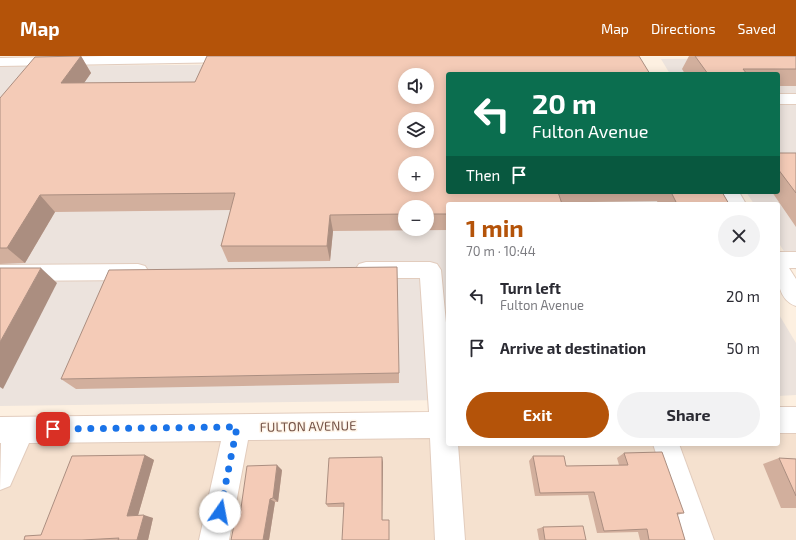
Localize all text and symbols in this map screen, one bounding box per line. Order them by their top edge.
text: Map [20,17,60,40]
text: Map [601,20,629,37]
text: Directions [651,20,716,37]
text: Saved [738,20,776,37]
map controls [398,68,434,236]
button: sound [398,68,434,104]
text: 20 m [532,86,597,120]
icon: left [466,88,518,140]
button: layers [398,112,434,148]
text: Fulton Avenue [532,120,648,142]
button: + [398,156,434,192]
icon: arrive [508,164,530,186]
text: Then [466,166,500,184]
button: − [398,200,434,236]
text: 1 min [466,213,524,242]
button: close [718,215,760,257]
text: 70 m · 10:44 [466,243,536,259]
text: Turn left [500,279,561,297]
icon: left [466,285,488,307]
text: 20 m [726,287,760,305]
text: Fulton Avenue [500,297,584,313]
icon: arrive [466,337,488,359]
text: Arrive at destination [500,339,646,357]
text: 50 m [726,339,760,357]
button: Exit [466,392,609,438]
button: Share [617,392,760,438]
pin [36,412,70,446]
street label: FULTON AVENUE [259,417,357,435]
icon: arrive [42,418,64,440]
position arrow [199,491,241,533]

